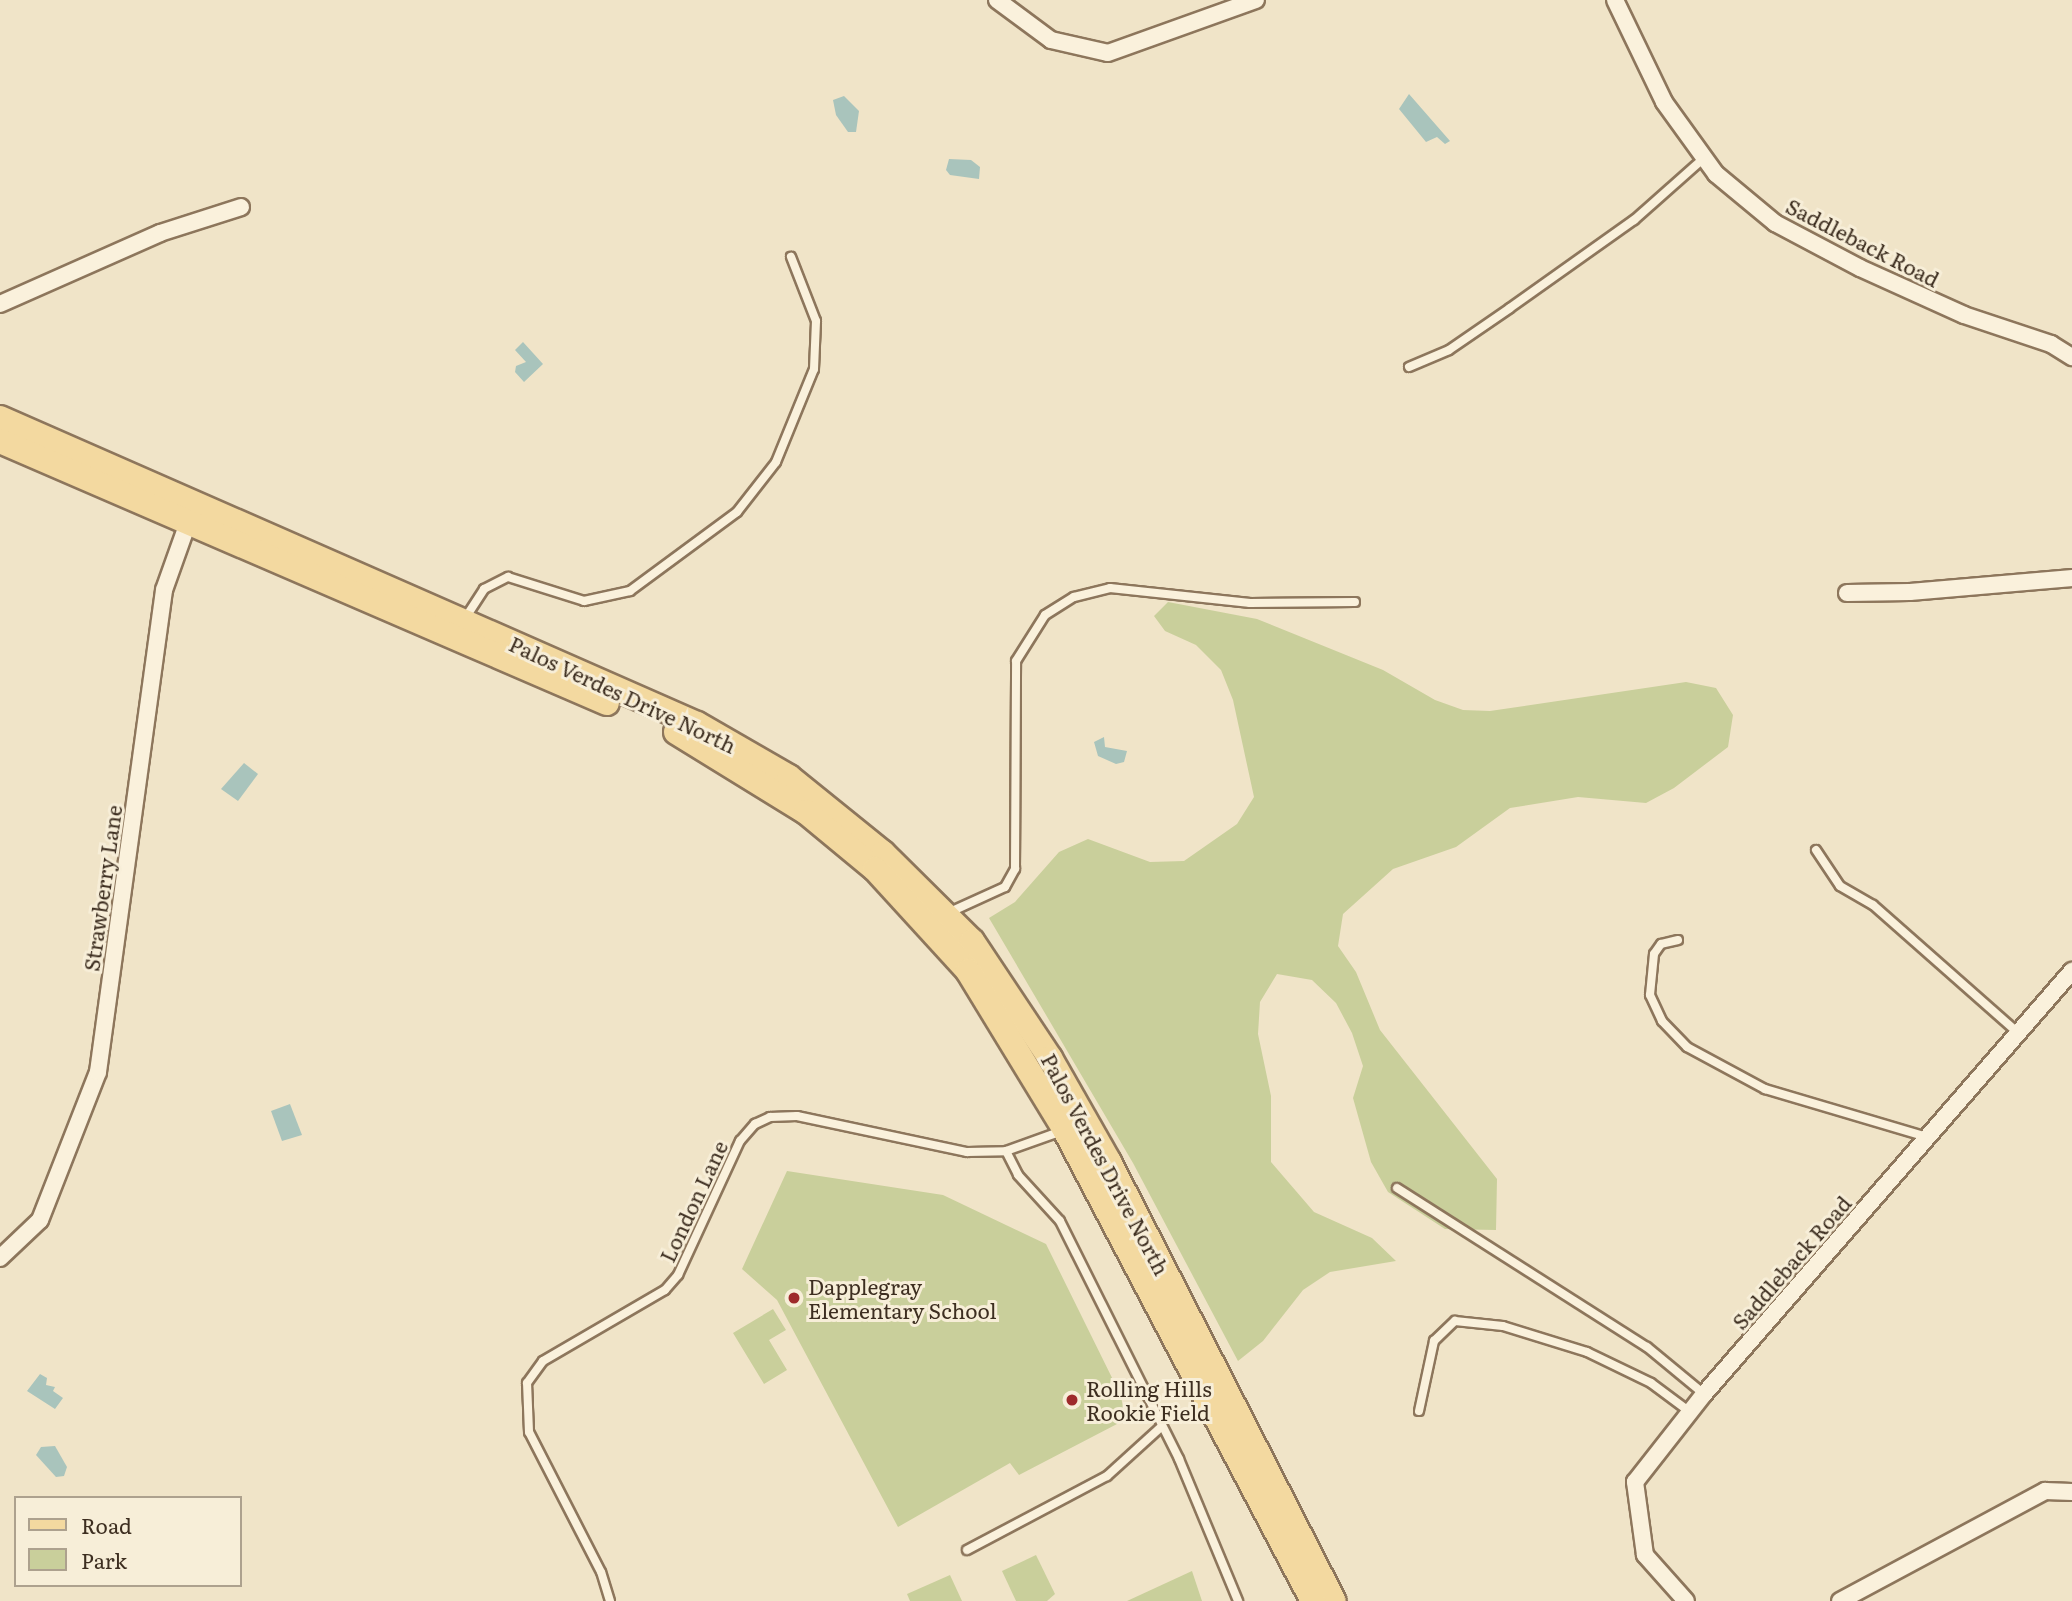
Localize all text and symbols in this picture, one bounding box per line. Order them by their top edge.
street label: Saddleback Road [1782,193,1944,291]
street label: Palos Verdes Drive North [506,630,740,758]
street label: Strawberry Lane [78,803,126,973]
street label: Palos Verdes Drive North [1037,1049,1175,1279]
street label: London Lane [654,1136,732,1266]
street label: Saddleback Road [1726,1190,1856,1334]
place label: Dapplegray Elementary School [808,1273,997,1323]
marker: Dapplegray Elementary School [786,1290,802,1306]
place label: Rolling Hills Rookie Field [1086,1375,1212,1425]
marker: Rolling Hills Rookie Field [1064,1392,1080,1408]
legend [14,1496,242,1587]
text: Road [81,1509,132,1540]
text: Park [81,1544,127,1575]

